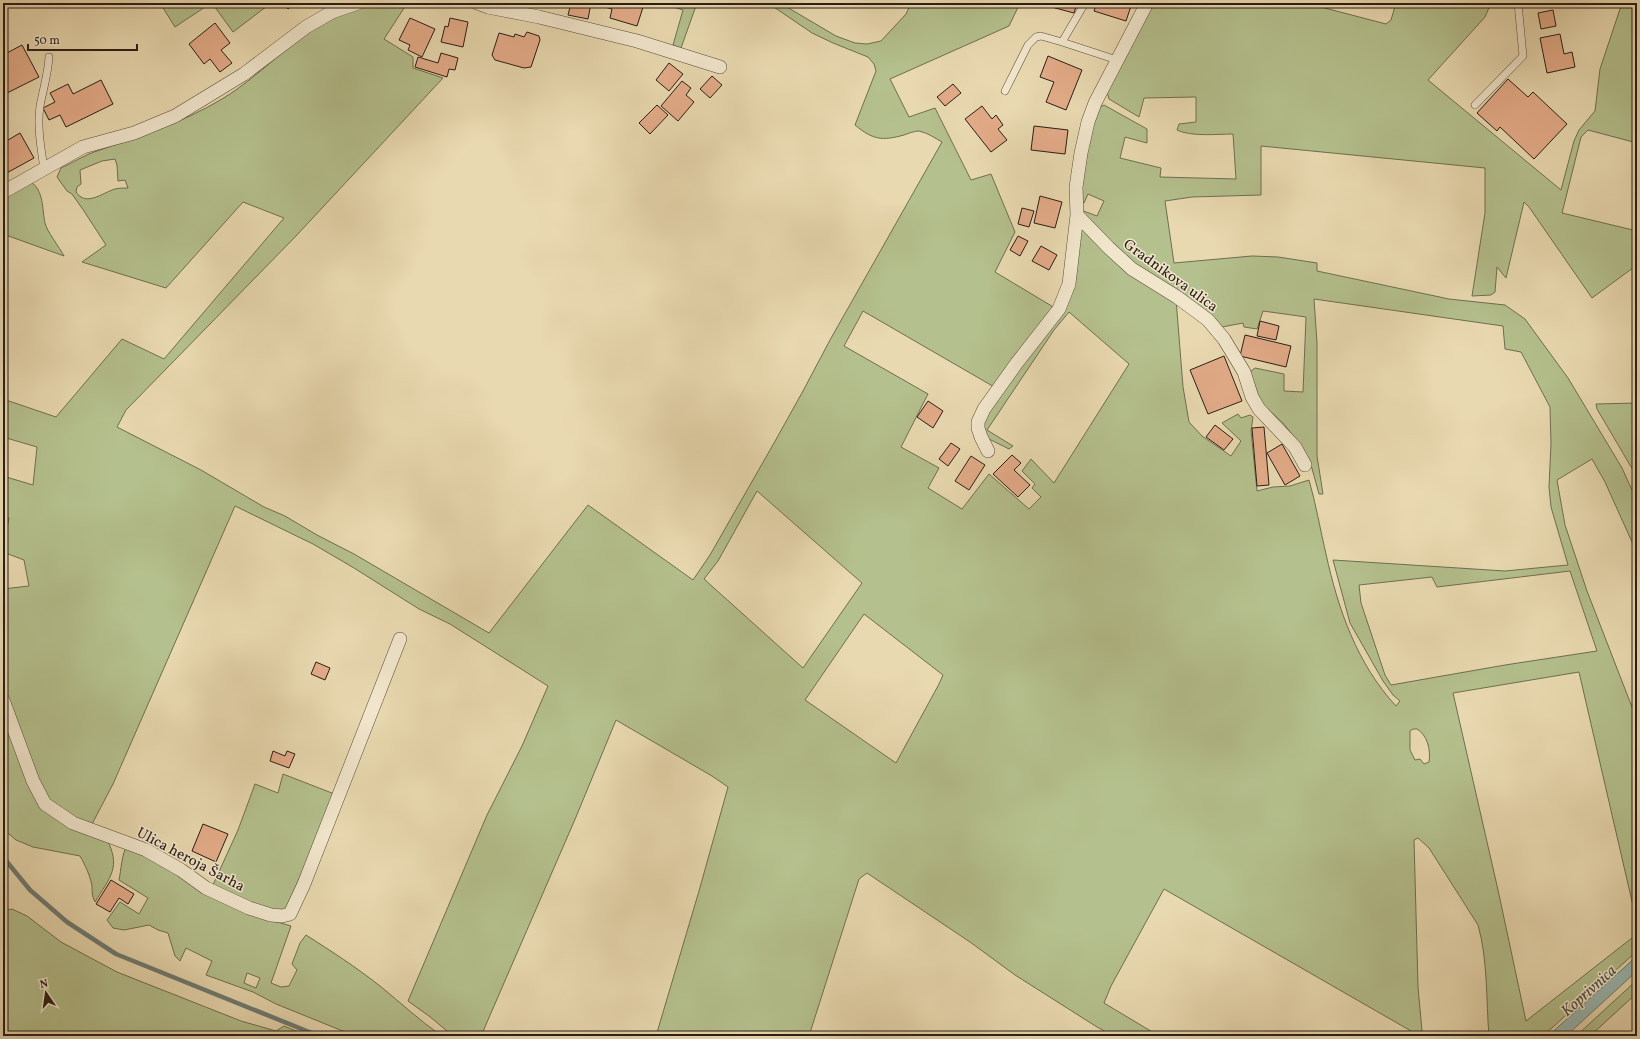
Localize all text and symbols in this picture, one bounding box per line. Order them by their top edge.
scale bar [28,26,137,52]
text: 50 m [34,33,60,49]
street label: Gradnikova ulica [1118,235,1222,318]
street label: Ulica heroja Šarha [132,823,248,898]
water label: Koprivnica [1557,960,1622,1022]
north arrow [26,973,66,1013]
text: N [39,977,50,993]

